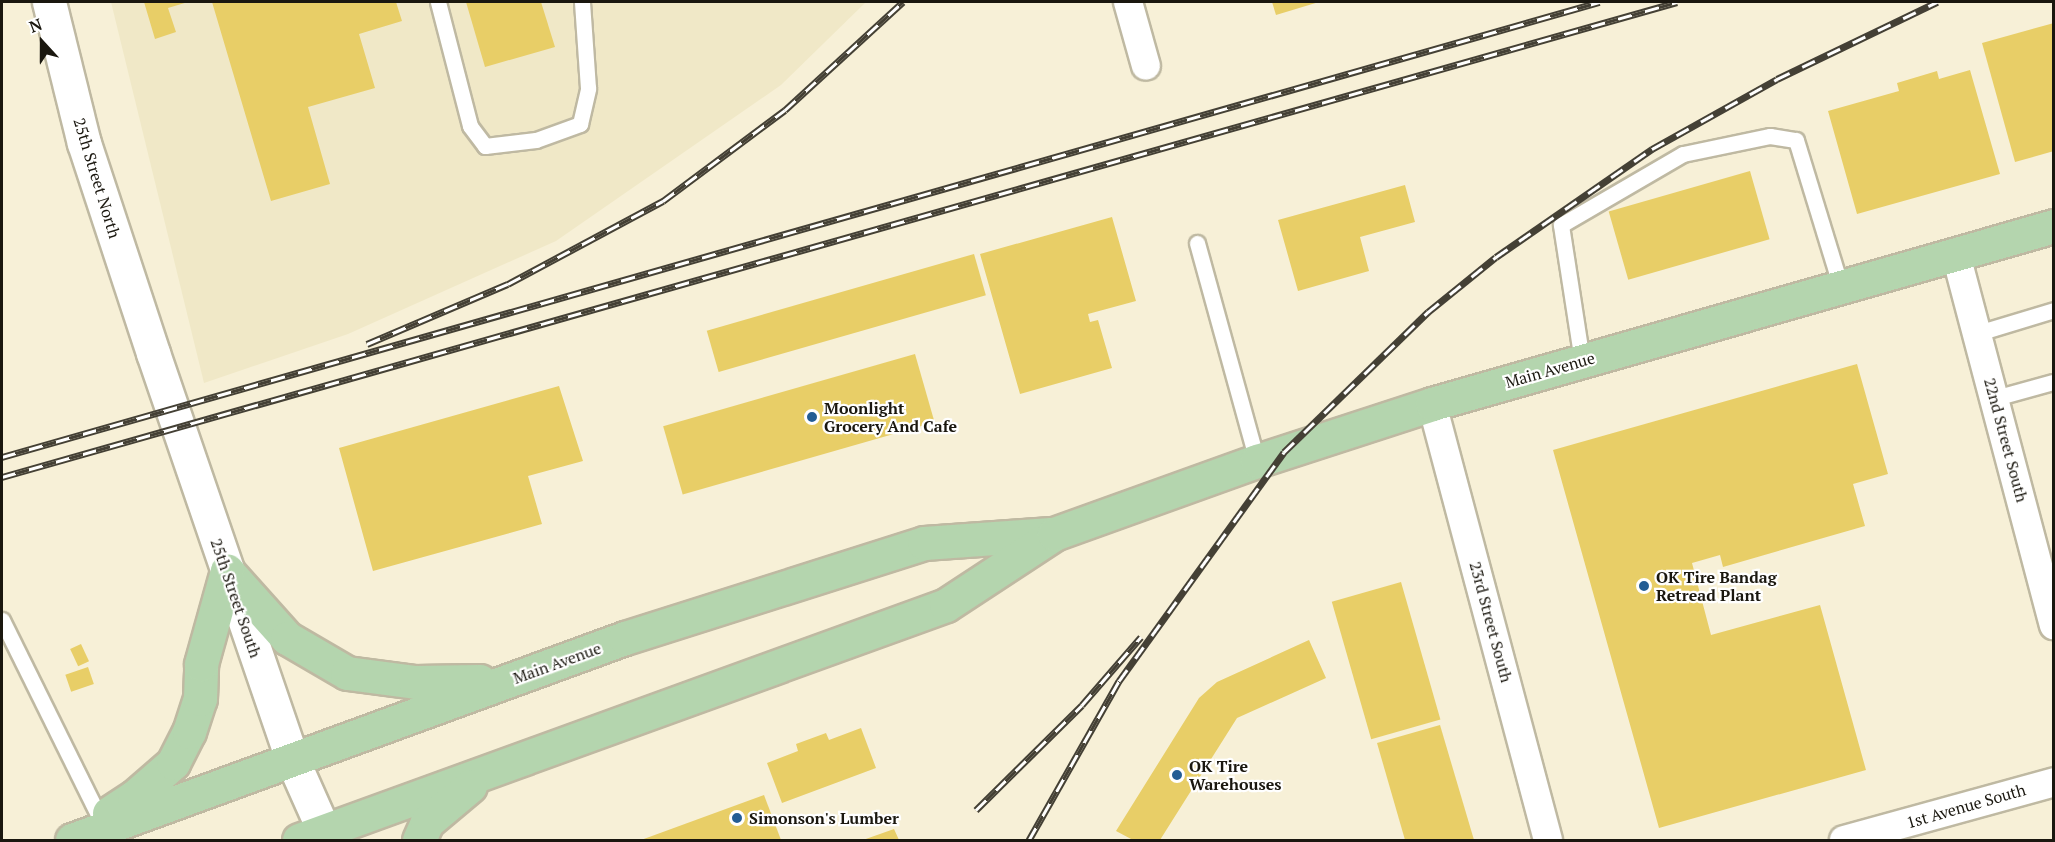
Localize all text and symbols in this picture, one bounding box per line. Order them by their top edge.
north arrow [12,12,72,72]
text: N [26,13,45,38]
street label: 25th Street North [70,115,124,241]
street label: Main Avenue [1503,348,1597,392]
street label: 22nd Street South [1980,376,2032,504]
place label: Moonlight Grocery And Cafe [824,398,957,436]
marker: Moonlight Grocery And Cafe [805,410,819,424]
street label: 25th Street South [207,536,265,660]
street label: 23rd Street South [1466,559,1516,685]
place label: OK Tire Bandag Retread Plant [1656,567,1777,605]
marker: OK Tire Bandag Retread Plant [1637,579,1651,593]
street label: Main Avenue [510,638,604,688]
place label: OK Tire Warehouses [1189,756,1282,794]
marker: OK Tire Warehouses [1170,768,1184,782]
street label: 1st Avenue South [1904,780,2028,832]
place label: Simonson's Lumber [749,808,899,828]
marker: Simonson's Lumber [730,811,744,825]

